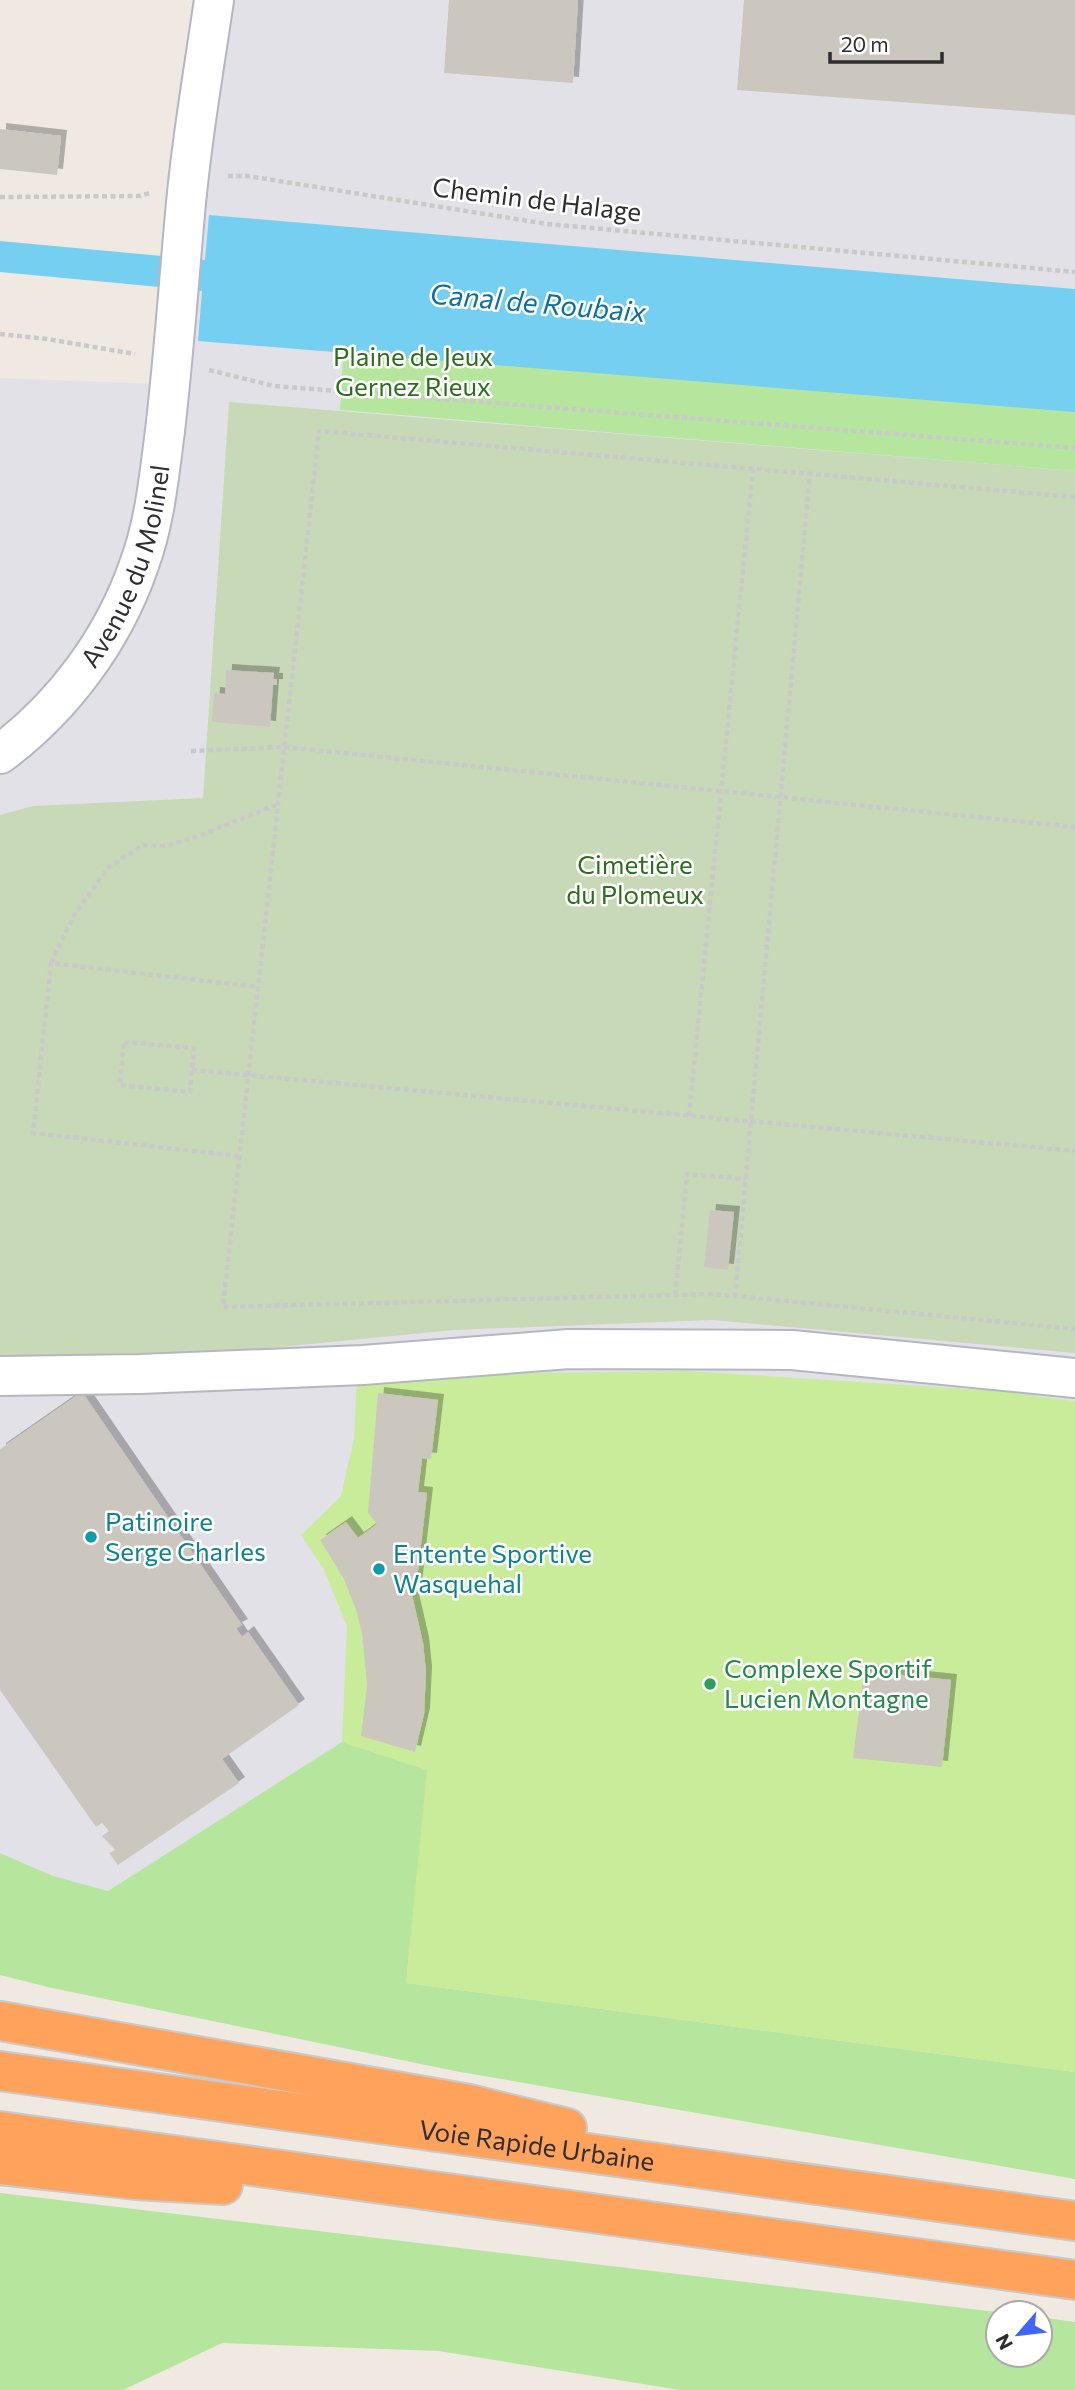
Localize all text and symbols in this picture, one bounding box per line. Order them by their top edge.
scale bar [830,21,942,65]
text: 20 m [841,31,889,56]
street label: Chemin de Halage [431,170,643,227]
water label: Canal de Roubaix [429,276,649,328]
park label: Plaine de Jeux Gernez Rieux [333,340,493,401]
street label: Avenue du Molinel [73,463,175,673]
park label: Cimetière du Plomeux [566,848,704,909]
place label: Patinoire Serge Charles [105,1505,266,1566]
marker: Patinoire Serge Charles [83,1529,99,1545]
place label: Entente Sportive Wasquehal [393,1537,592,1598]
marker: Entente Sportive Wasquehal [371,1561,387,1577]
place label: Complexe Sportif Lucien Montagne [724,1652,933,1713]
marker: Complexe Sportif Lucien Montagne [702,1676,718,1692]
street label: Voie Rapide Urbaine [417,2113,657,2176]
north arrow [984,2299,1054,2369]
text: N [990,2331,1017,2354]

